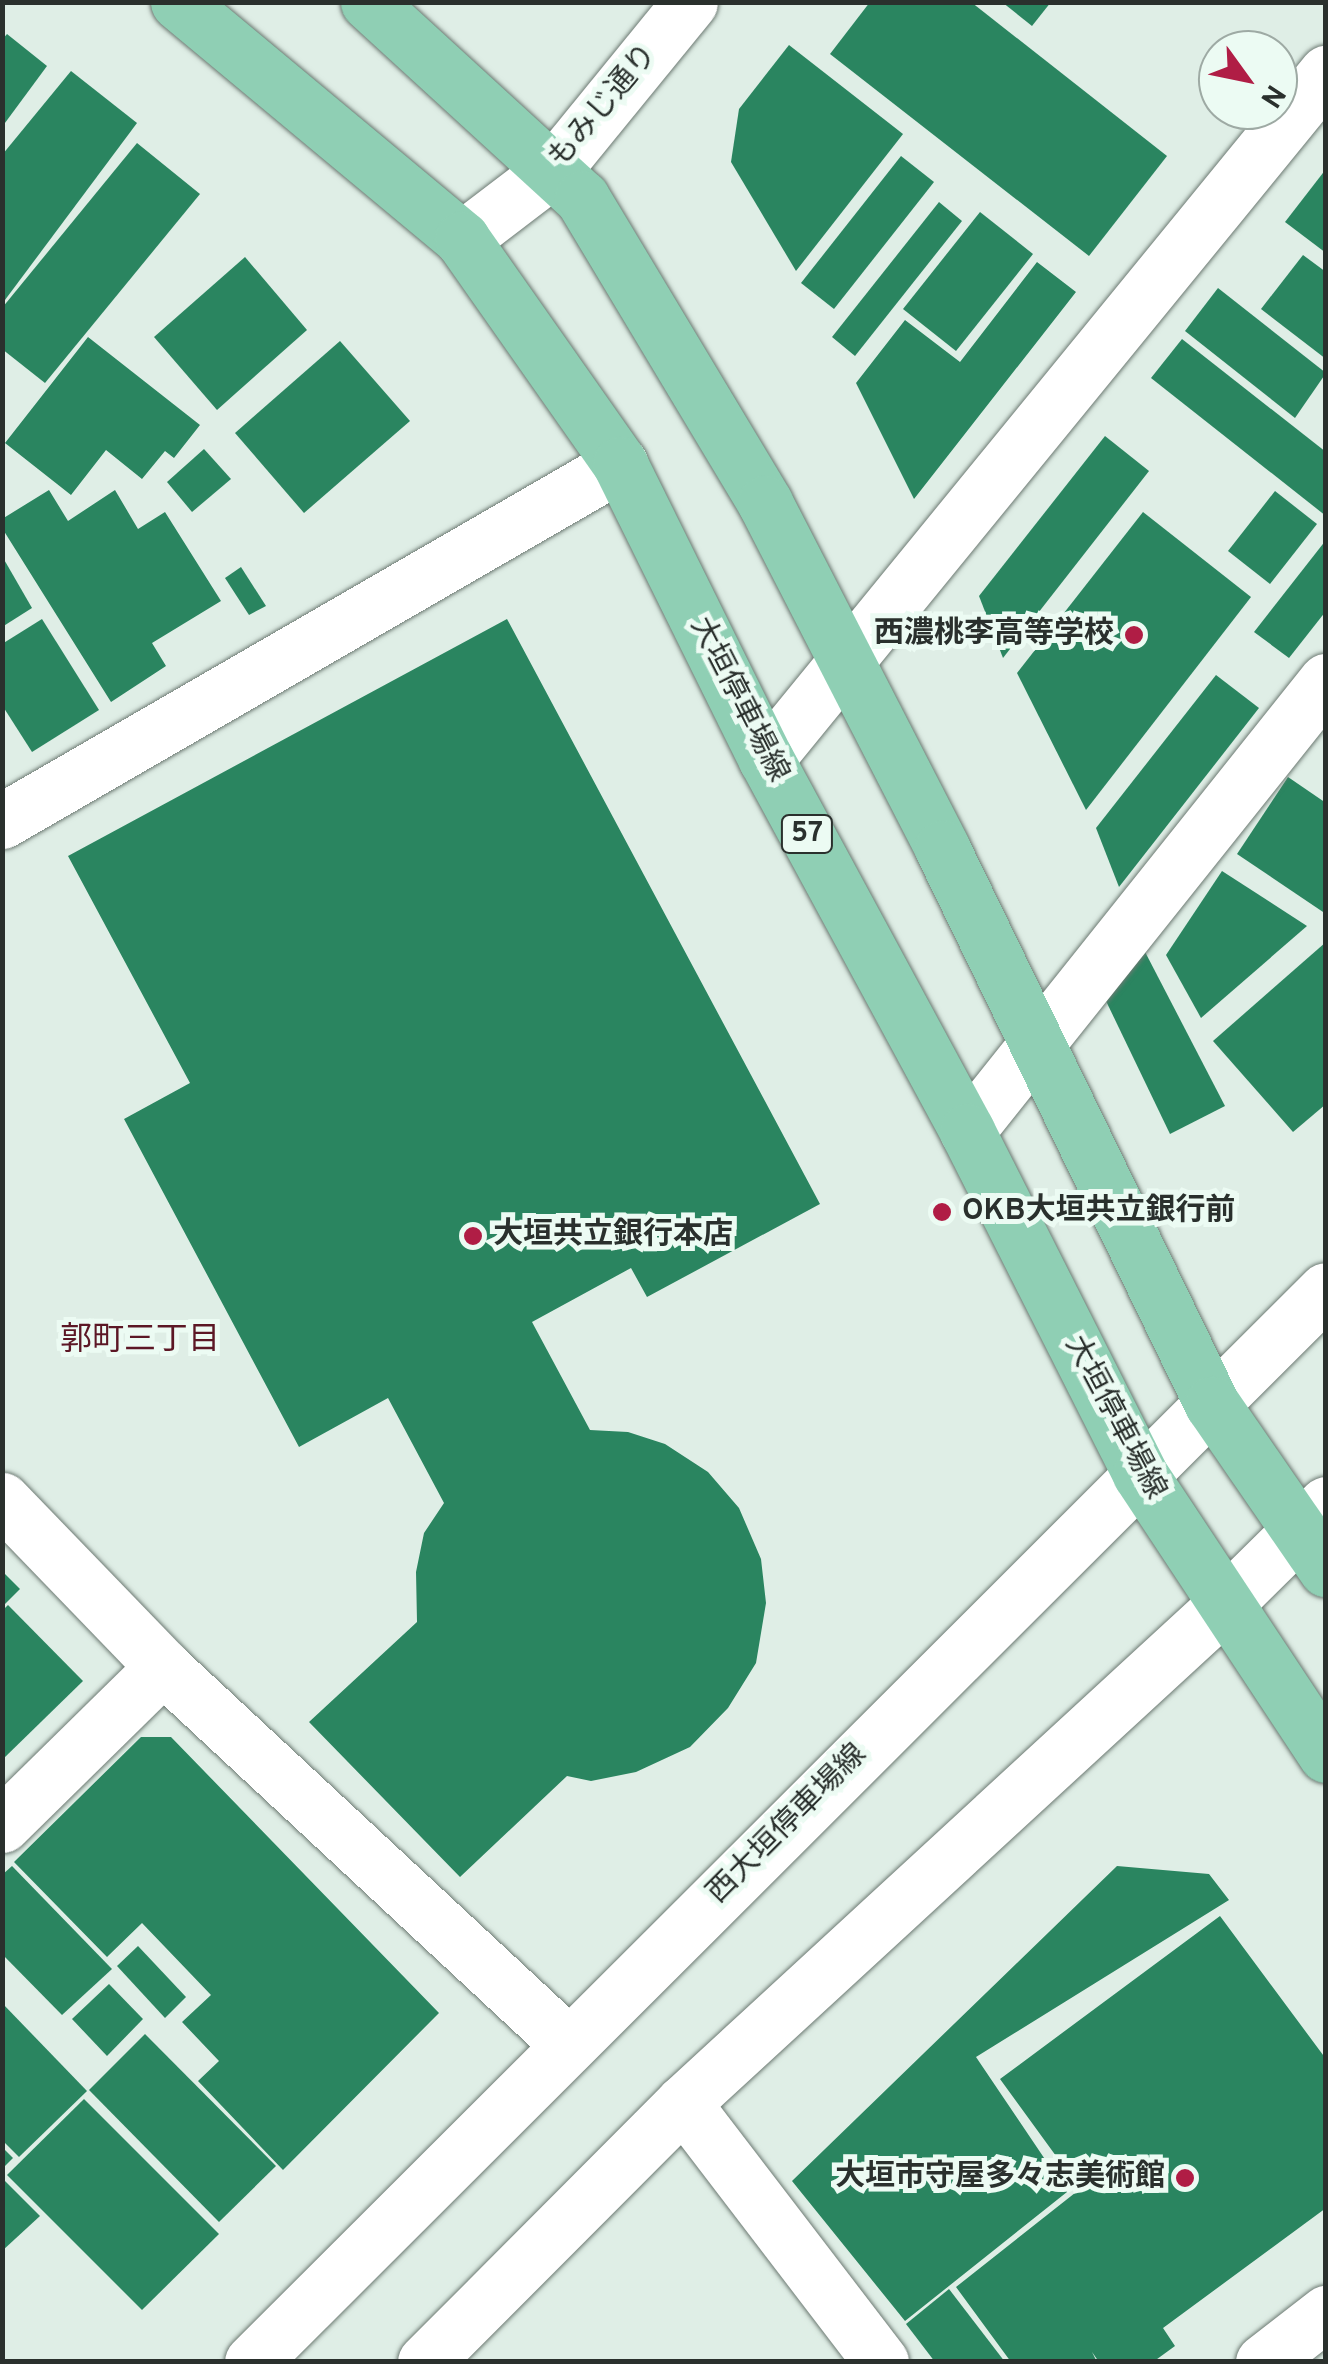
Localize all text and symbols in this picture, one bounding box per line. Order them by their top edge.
north arrow [1198,30,1298,130]
street label: もみじ通り [542,38,666,176]
text: N [1251,77,1292,113]
street label: 大垣停車場線 [681,612,795,788]
place label: 西濃桃李高等学校 [874,617,1114,653]
marker: 西濃桃李高等学校 [1123,624,1145,646]
road number: 57 [780,811,834,857]
place label: OKB大垣共立銀行前 [962,1194,1235,1230]
marker: OKB大垣共立銀行前 [931,1201,953,1223]
place label: 大垣共立銀行本店 [493,1218,733,1254]
marker: 大垣共立銀行本店 [462,1225,484,1247]
district label: 郭町三丁目 [60,1322,220,1360]
street label: 大垣停車場線 [1056,1330,1172,1506]
street label: 西大垣停車場線 [701,1738,875,1912]
place label: 大垣市守屋多々志美術館 [835,2160,1165,2196]
marker: 大垣市守屋多々志美術館 [1174,2167,1196,2189]

